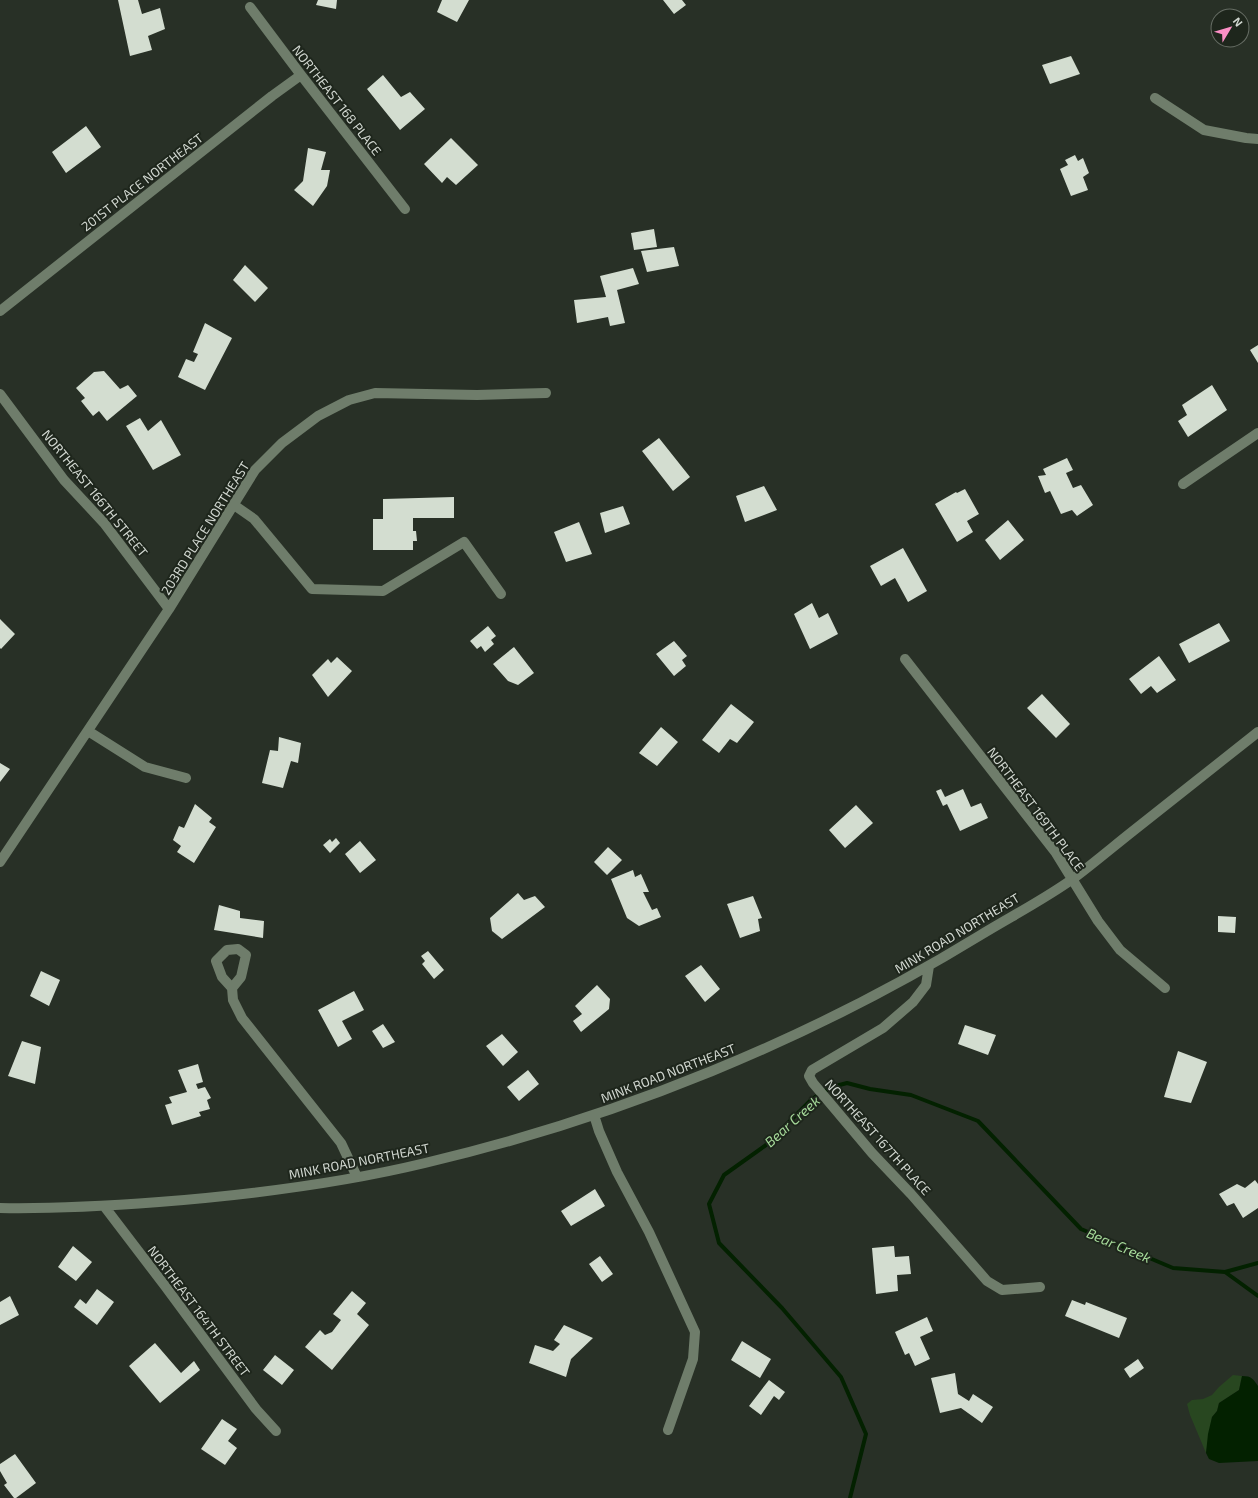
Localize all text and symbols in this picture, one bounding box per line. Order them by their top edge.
north arrow [1210,8,1250,48]
text: N [1231,14,1246,29]
street label: NORTHEAST 168 PLACE [289,42,385,158]
street label: 201ST PLACE NORTHEAST [78,129,206,234]
street label: NORTHEAST 166TH STREET [39,426,152,560]
street label: 203RD PLACE NORTHEAST [157,458,253,598]
street label: NORTHEAST 169TH PLACE [984,744,1088,874]
street label: MINK ROAD NORTHEAST [892,889,1023,977]
street label: MINK ROAD NORTHEAST [598,1040,738,1106]
street label: NORTHEAST 167TH PLACE [822,1076,934,1198]
water label: Bear Creek [761,1092,823,1150]
street label: MINK ROAD NORTHEAST [287,1139,431,1182]
water label: Bear Creek [1084,1224,1154,1266]
street label: NORTHEAST 164TH STREET [145,1243,254,1380]

